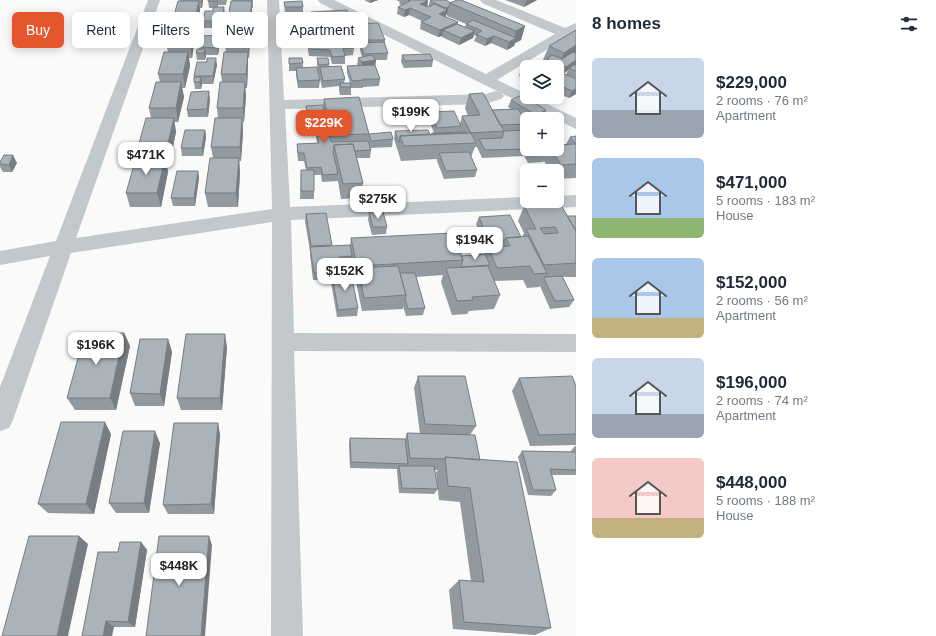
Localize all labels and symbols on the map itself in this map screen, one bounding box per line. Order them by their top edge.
pin: $199K [383,99,439,133]
pin: $229K [296,110,352,144]
pin: $471K [118,142,174,176]
pin: $275K [350,186,406,220]
pin: $194K [447,227,503,261]
pin: $152K [317,258,373,292]
pin: $196K [68,332,124,366]
pin: $448K [151,553,207,587]

